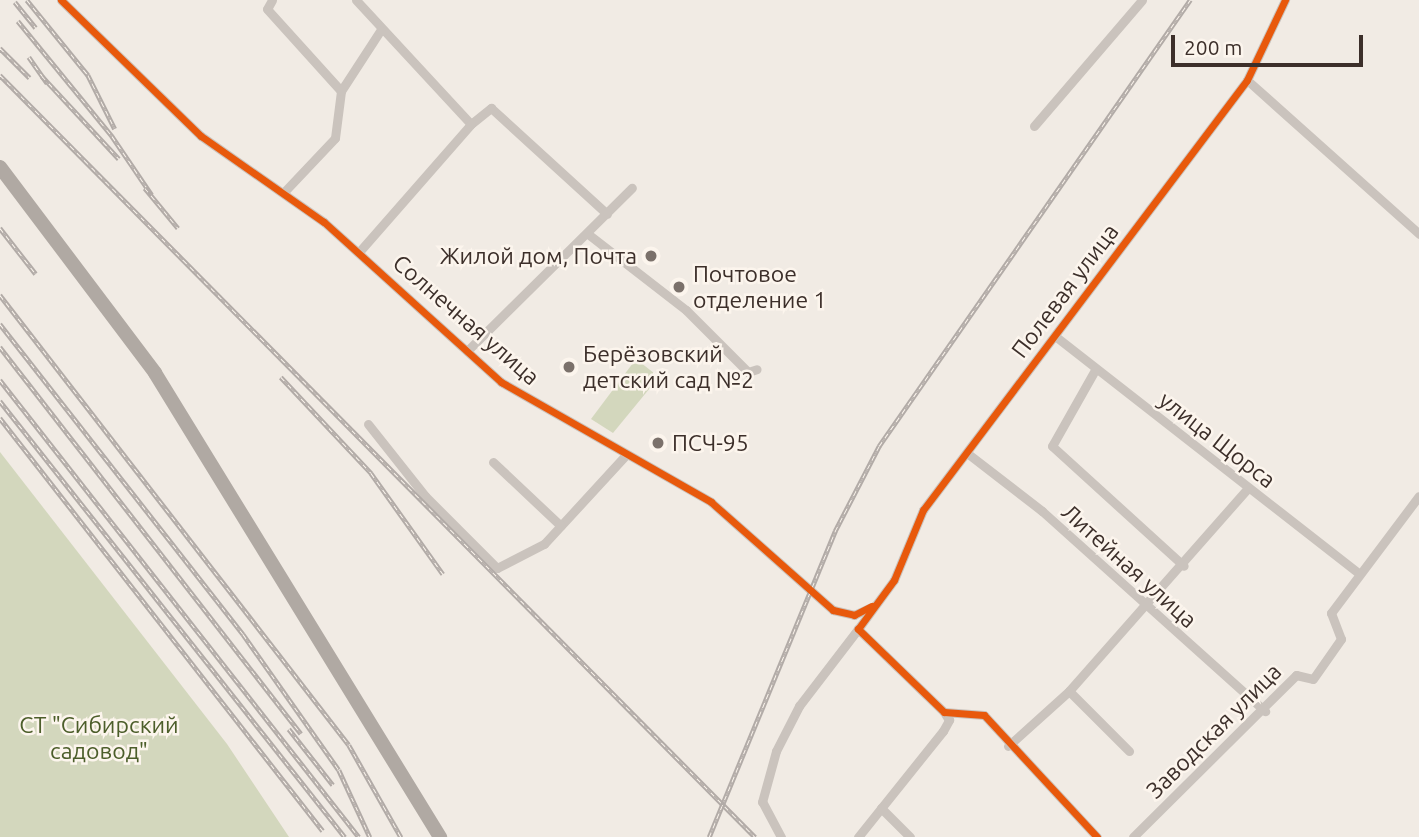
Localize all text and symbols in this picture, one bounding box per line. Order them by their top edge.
scale bar [1174,21,1366,65]
text: 200 m [1184,35,1242,59]
street label: Полевая улица [1006,219,1124,363]
place label: Жилой дом, Почта [440,242,637,270]
marker: Жилой дом, Почта [643,248,659,264]
street label: Солнечная улица [387,249,545,391]
place label: Почтовое отделение 1 [693,260,826,314]
marker: Почтовое отделение 1 [671,279,687,295]
place label: Берёзовский детский сад №2 [583,340,754,394]
marker: Берёзовский детский сад №2 [561,359,577,375]
street label: улица Щорса [1153,386,1281,494]
place label: ПСЧ-95 [672,429,749,457]
marker: ПСЧ-95 [650,435,666,451]
street label: Литейная улица [1056,498,1202,634]
street label: Заводская улица [1141,658,1287,804]
park label: СТ "Сибирский садовод" [19,711,179,765]

